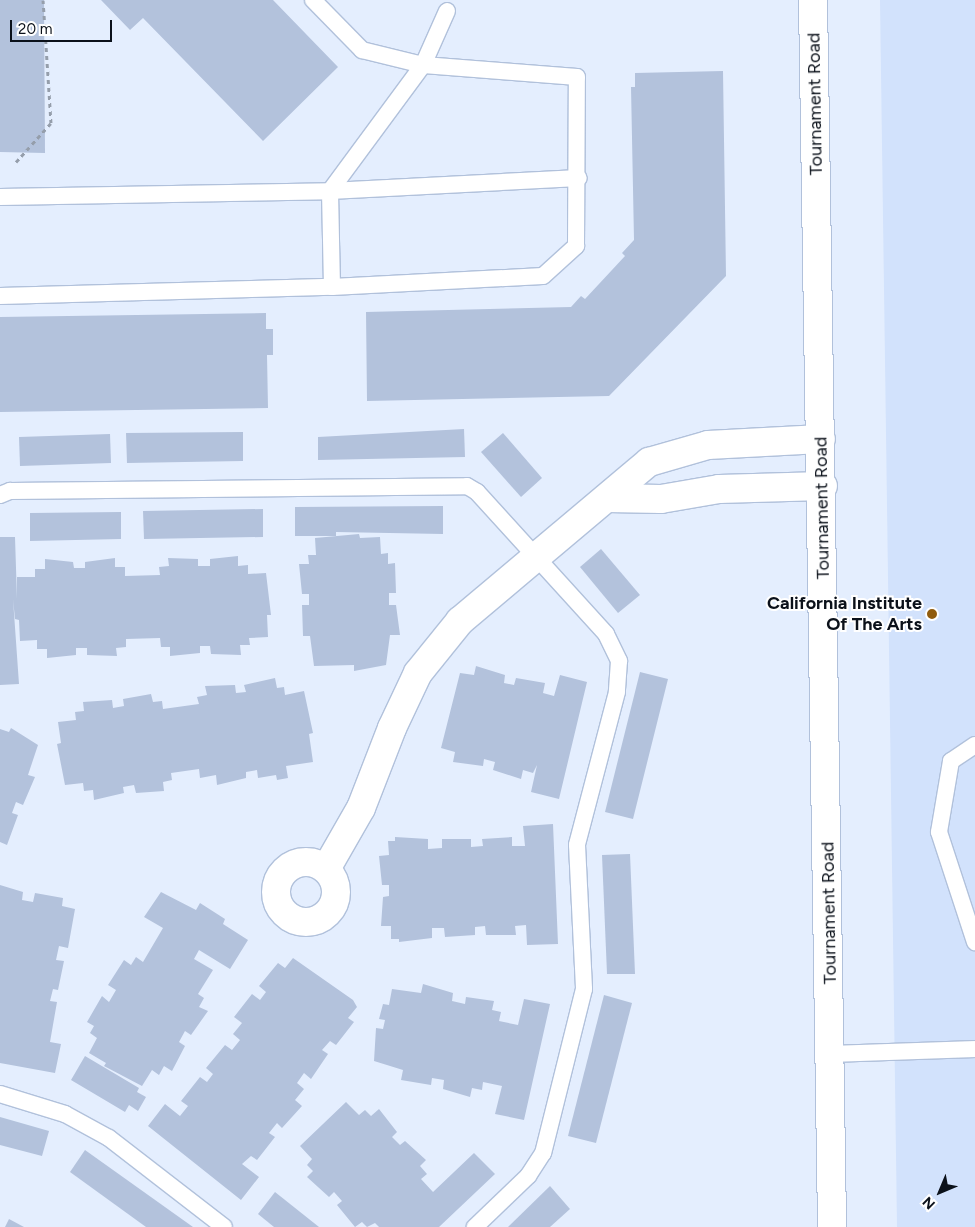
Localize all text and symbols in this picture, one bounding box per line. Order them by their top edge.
scale bar [12,10,115,42]
text: 20 m [18,20,52,38]
street label: Tournament Road [803,33,827,175]
street label: Tournament Road [810,437,834,579]
place label: California Institute Of The Arts [767,593,922,636]
marker: California Institute Of The Arts [926,608,938,620]
street label: Tournament Road [817,842,841,984]
north arrow [915,1167,965,1217]
text: N [919,1193,939,1213]

